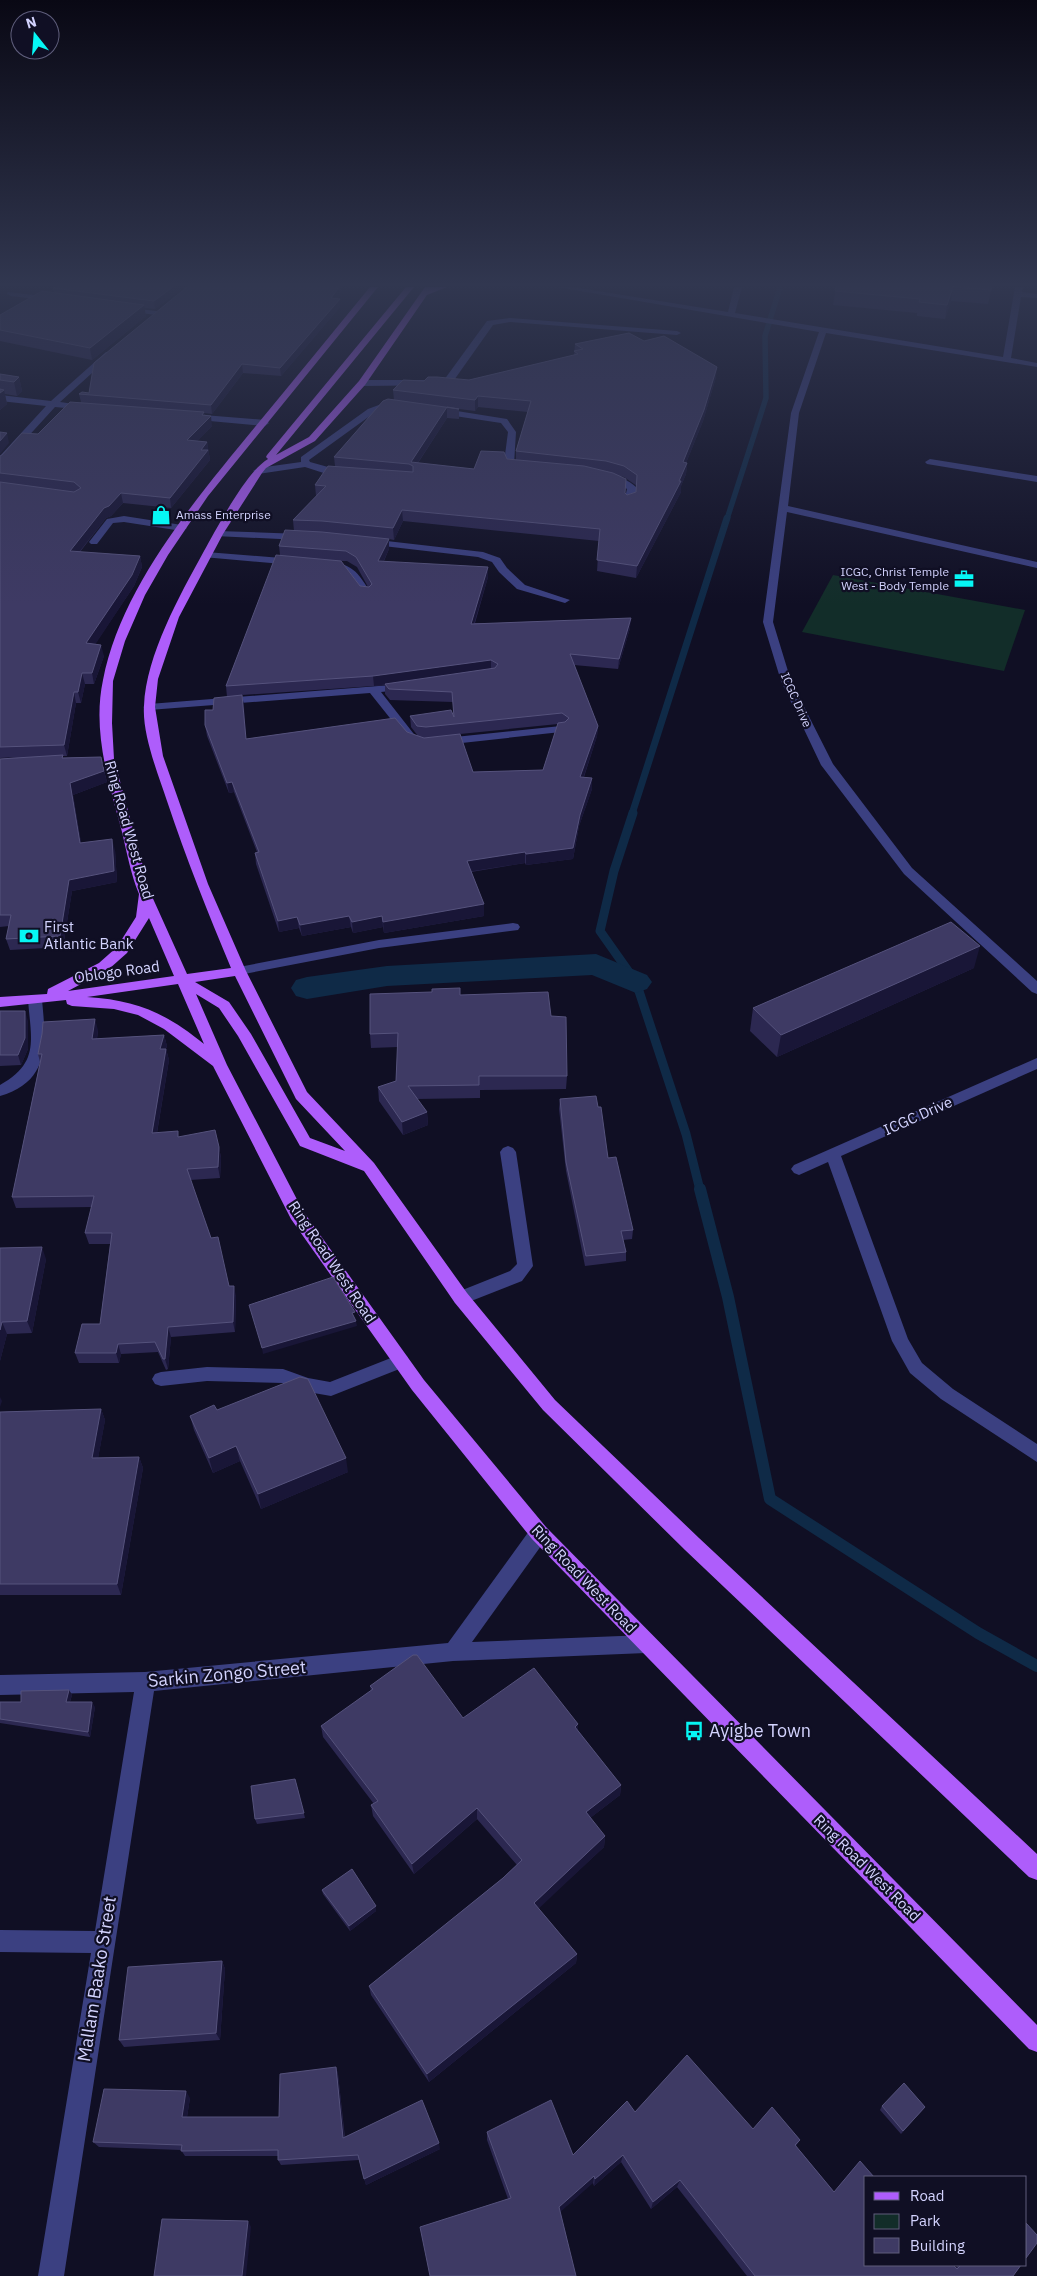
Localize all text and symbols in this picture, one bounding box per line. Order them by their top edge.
north arrow [10,10,60,60]
text: N [24,12,39,33]
shop icon: Amass Enterprise [150,504,172,526]
place label: Amass Enterprise [176,507,271,522]
place label: ICGC, Christ Temple West - Body Temple [841,564,949,593]
office icon: ICGC, Christ Temple West - Body Temple [953,568,975,590]
street label: ICGC Drive [778,670,815,730]
street label: Ring Road West Road [101,758,158,901]
place label: First Atlantic Bank [44,917,134,953]
bank icon: First Atlantic Bank [18,925,40,947]
street label: Oblogo Road [73,956,161,987]
street label: ICGC Drive [880,1092,955,1139]
street label: Ring Road West Road [284,1197,380,1326]
street label: Ring Road West Road [528,1521,641,1637]
street label: Sarkin Zongo Street [147,1655,307,1692]
place label: Ayigbe Town [709,1719,811,1742]
bus stop icon: Ayigbe Town [683,1720,705,1742]
street label: Ring Road West Road [810,1810,925,1925]
street label: Mallam Baako Street [72,1894,121,2063]
legend [864,2176,1027,2266]
text: Road [910,2186,945,2205]
text: Park [910,2211,940,2230]
text: Building [910,2236,965,2255]

